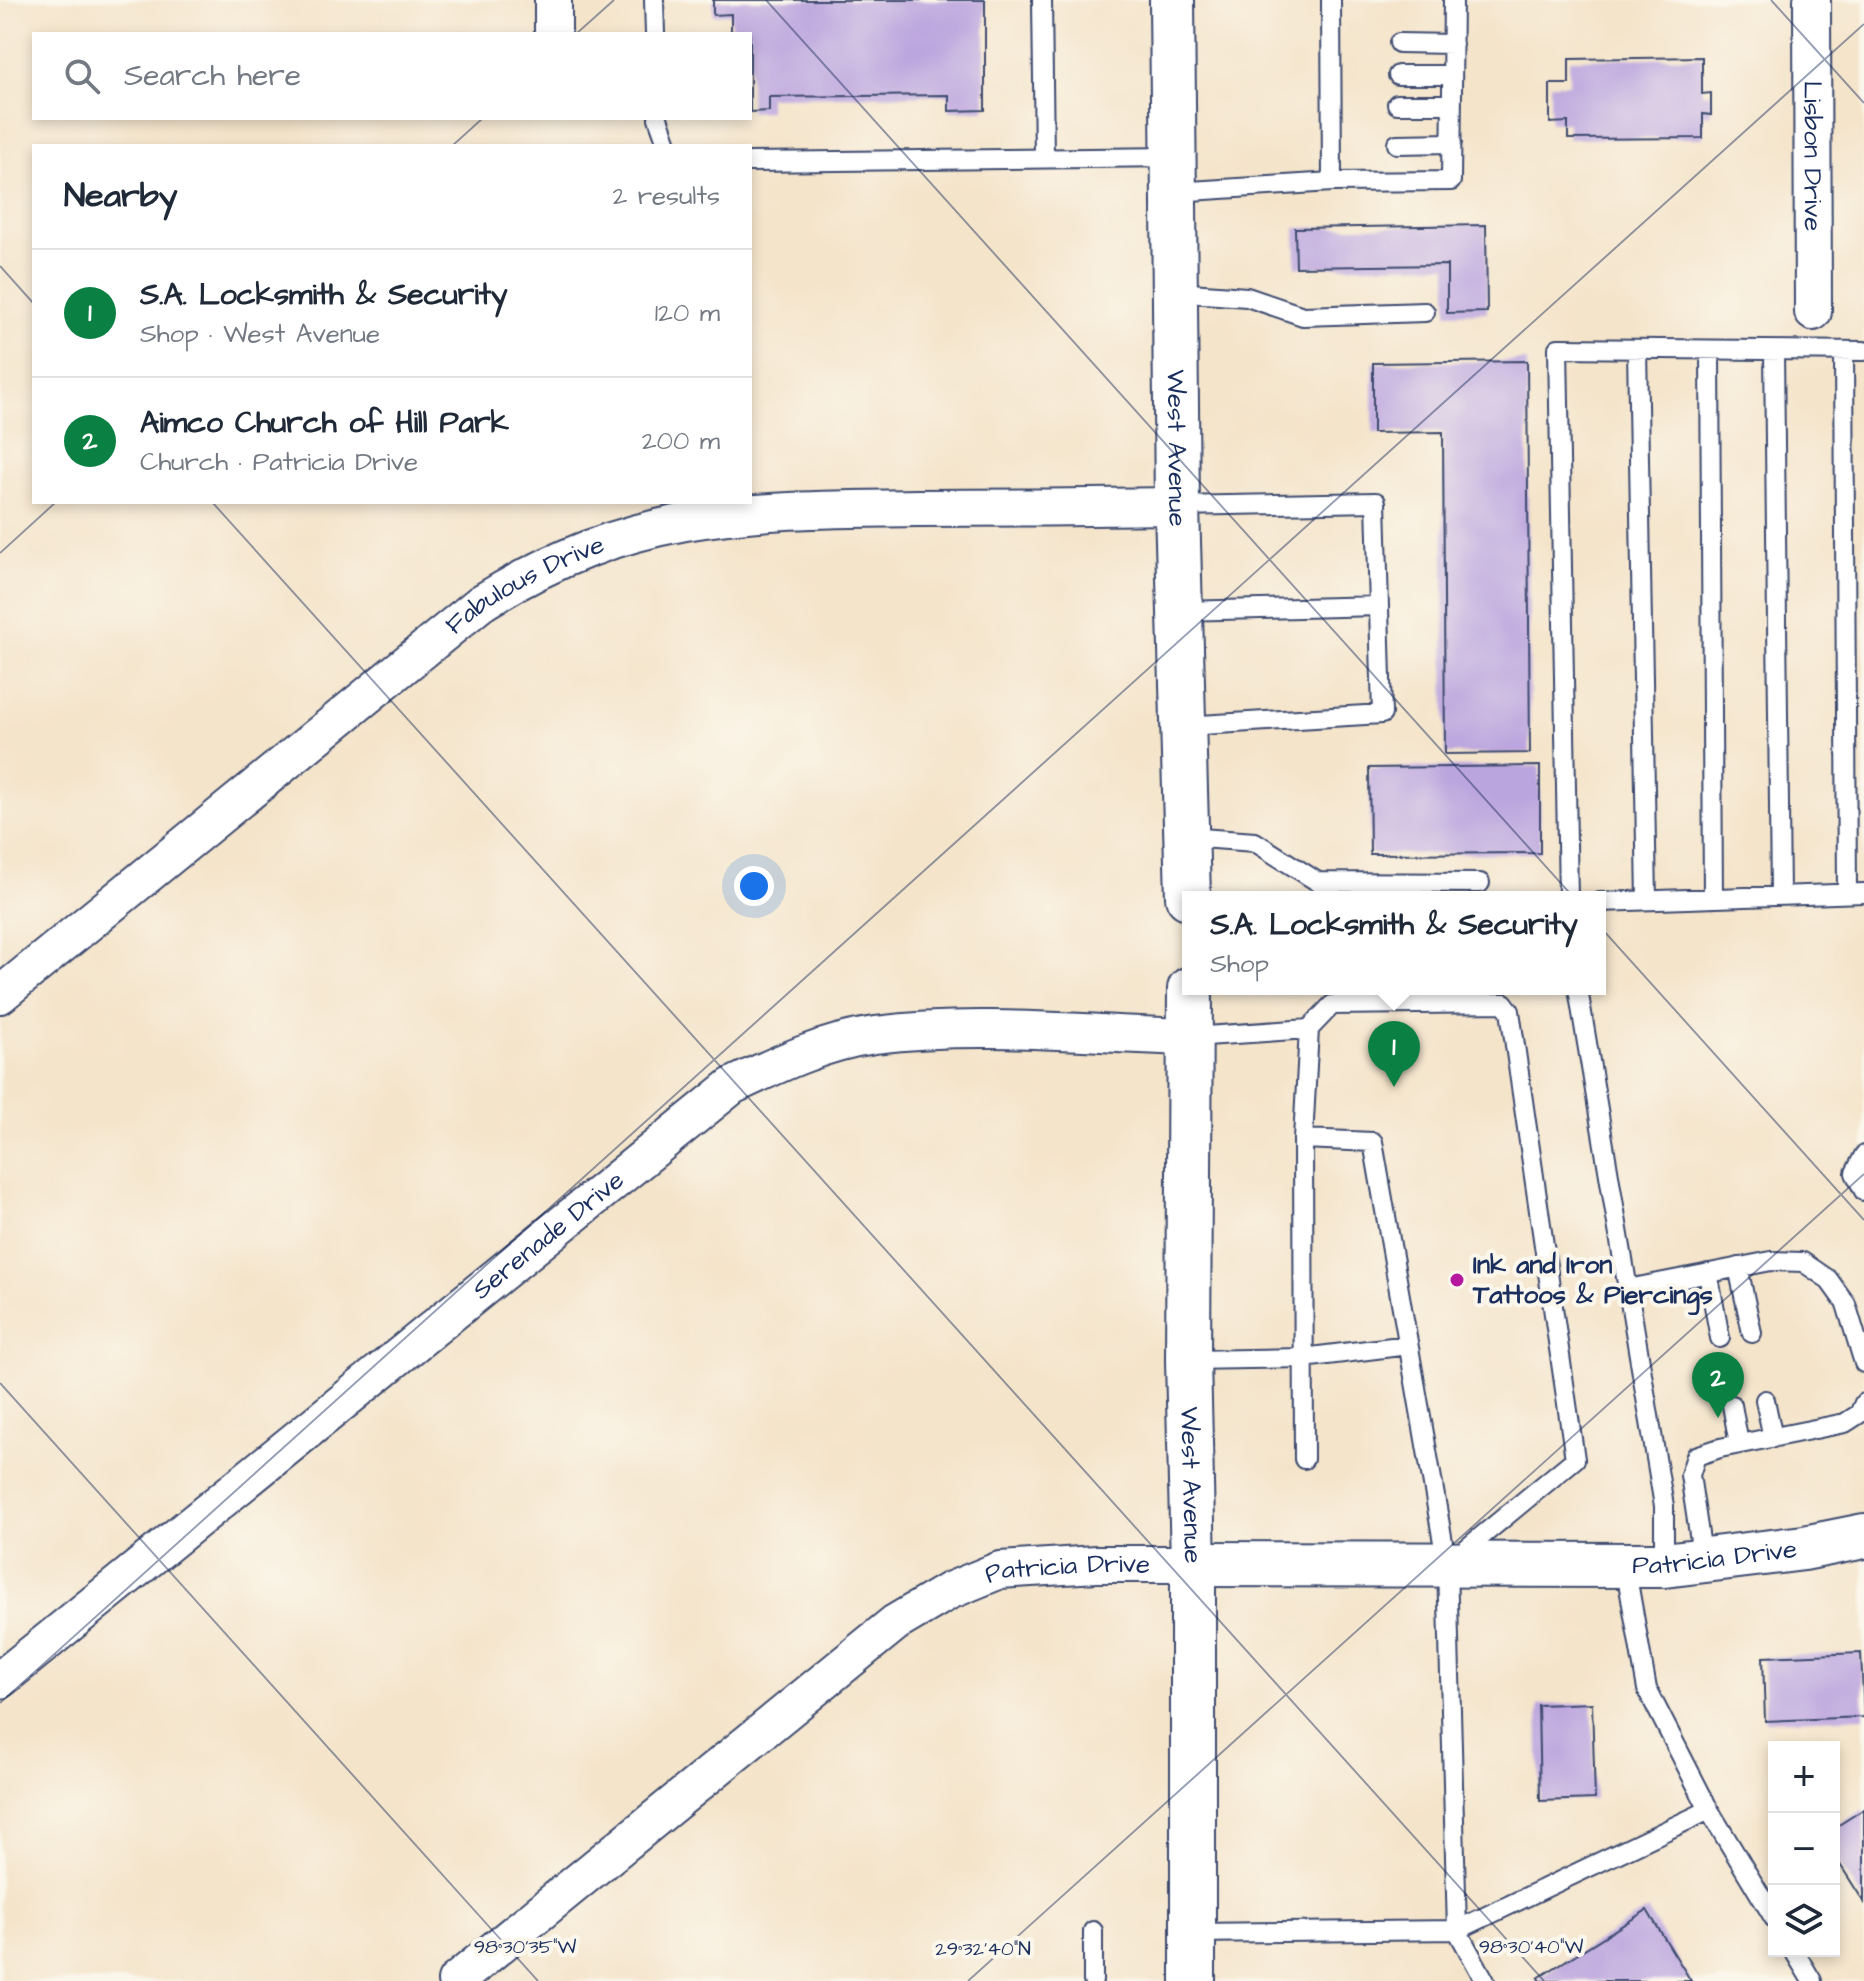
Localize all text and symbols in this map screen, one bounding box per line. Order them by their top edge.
search box [32,32,752,120]
icon: search [60,54,104,98]
text: Search here [124,55,301,97]
street label: Lisbon Drive [1794,81,1831,231]
text: Nearby [64,172,178,220]
text: 2 results [612,178,720,214]
text: S.A. Locksmith & Security [140,274,507,316]
text: 1 [88,295,92,331]
text: 120 m [655,295,720,331]
text: Shop · West Avenue [140,316,380,352]
street label: West Avenue [1158,369,1196,527]
text: Aimco Church of Hill Park [140,402,509,444]
text: 2 [83,423,97,459]
text: 200 m [642,423,720,459]
text: Church · Patricia Drive [140,444,418,480]
street label: Fabulous Drive [438,526,609,643]
your location [734,866,774,906]
popup [1182,891,1606,995]
text: S.A. Locksmith & Security [1210,904,1578,946]
text: Shop [1210,946,1269,982]
pin: 1 [1368,1021,1420,1087]
street label: Serenade Drive [465,1163,632,1308]
place label: Ink and Iron Tattoos & Piercings [1472,1247,1713,1316]
marker: Ink and Iron Tattoos & Piercings [1448,1271,1466,1289]
pin: 2 [1692,1352,1744,1418]
street label: West Avenue [1171,1406,1211,1564]
street label: Patricia Drive [1632,1531,1799,1583]
street label: Patricia Drive [979,1546,1150,1592]
map controls [1768,1741,1840,1957]
button: + [1768,1741,1840,1813]
button: − [1768,1813,1840,1885]
button: layers [1768,1885,1840,1957]
text: 98°30'35"W [474,1933,577,1961]
text: 98°30'40"W [1479,1933,1583,1961]
text: 29°32'40"N [935,1935,1031,1963]

